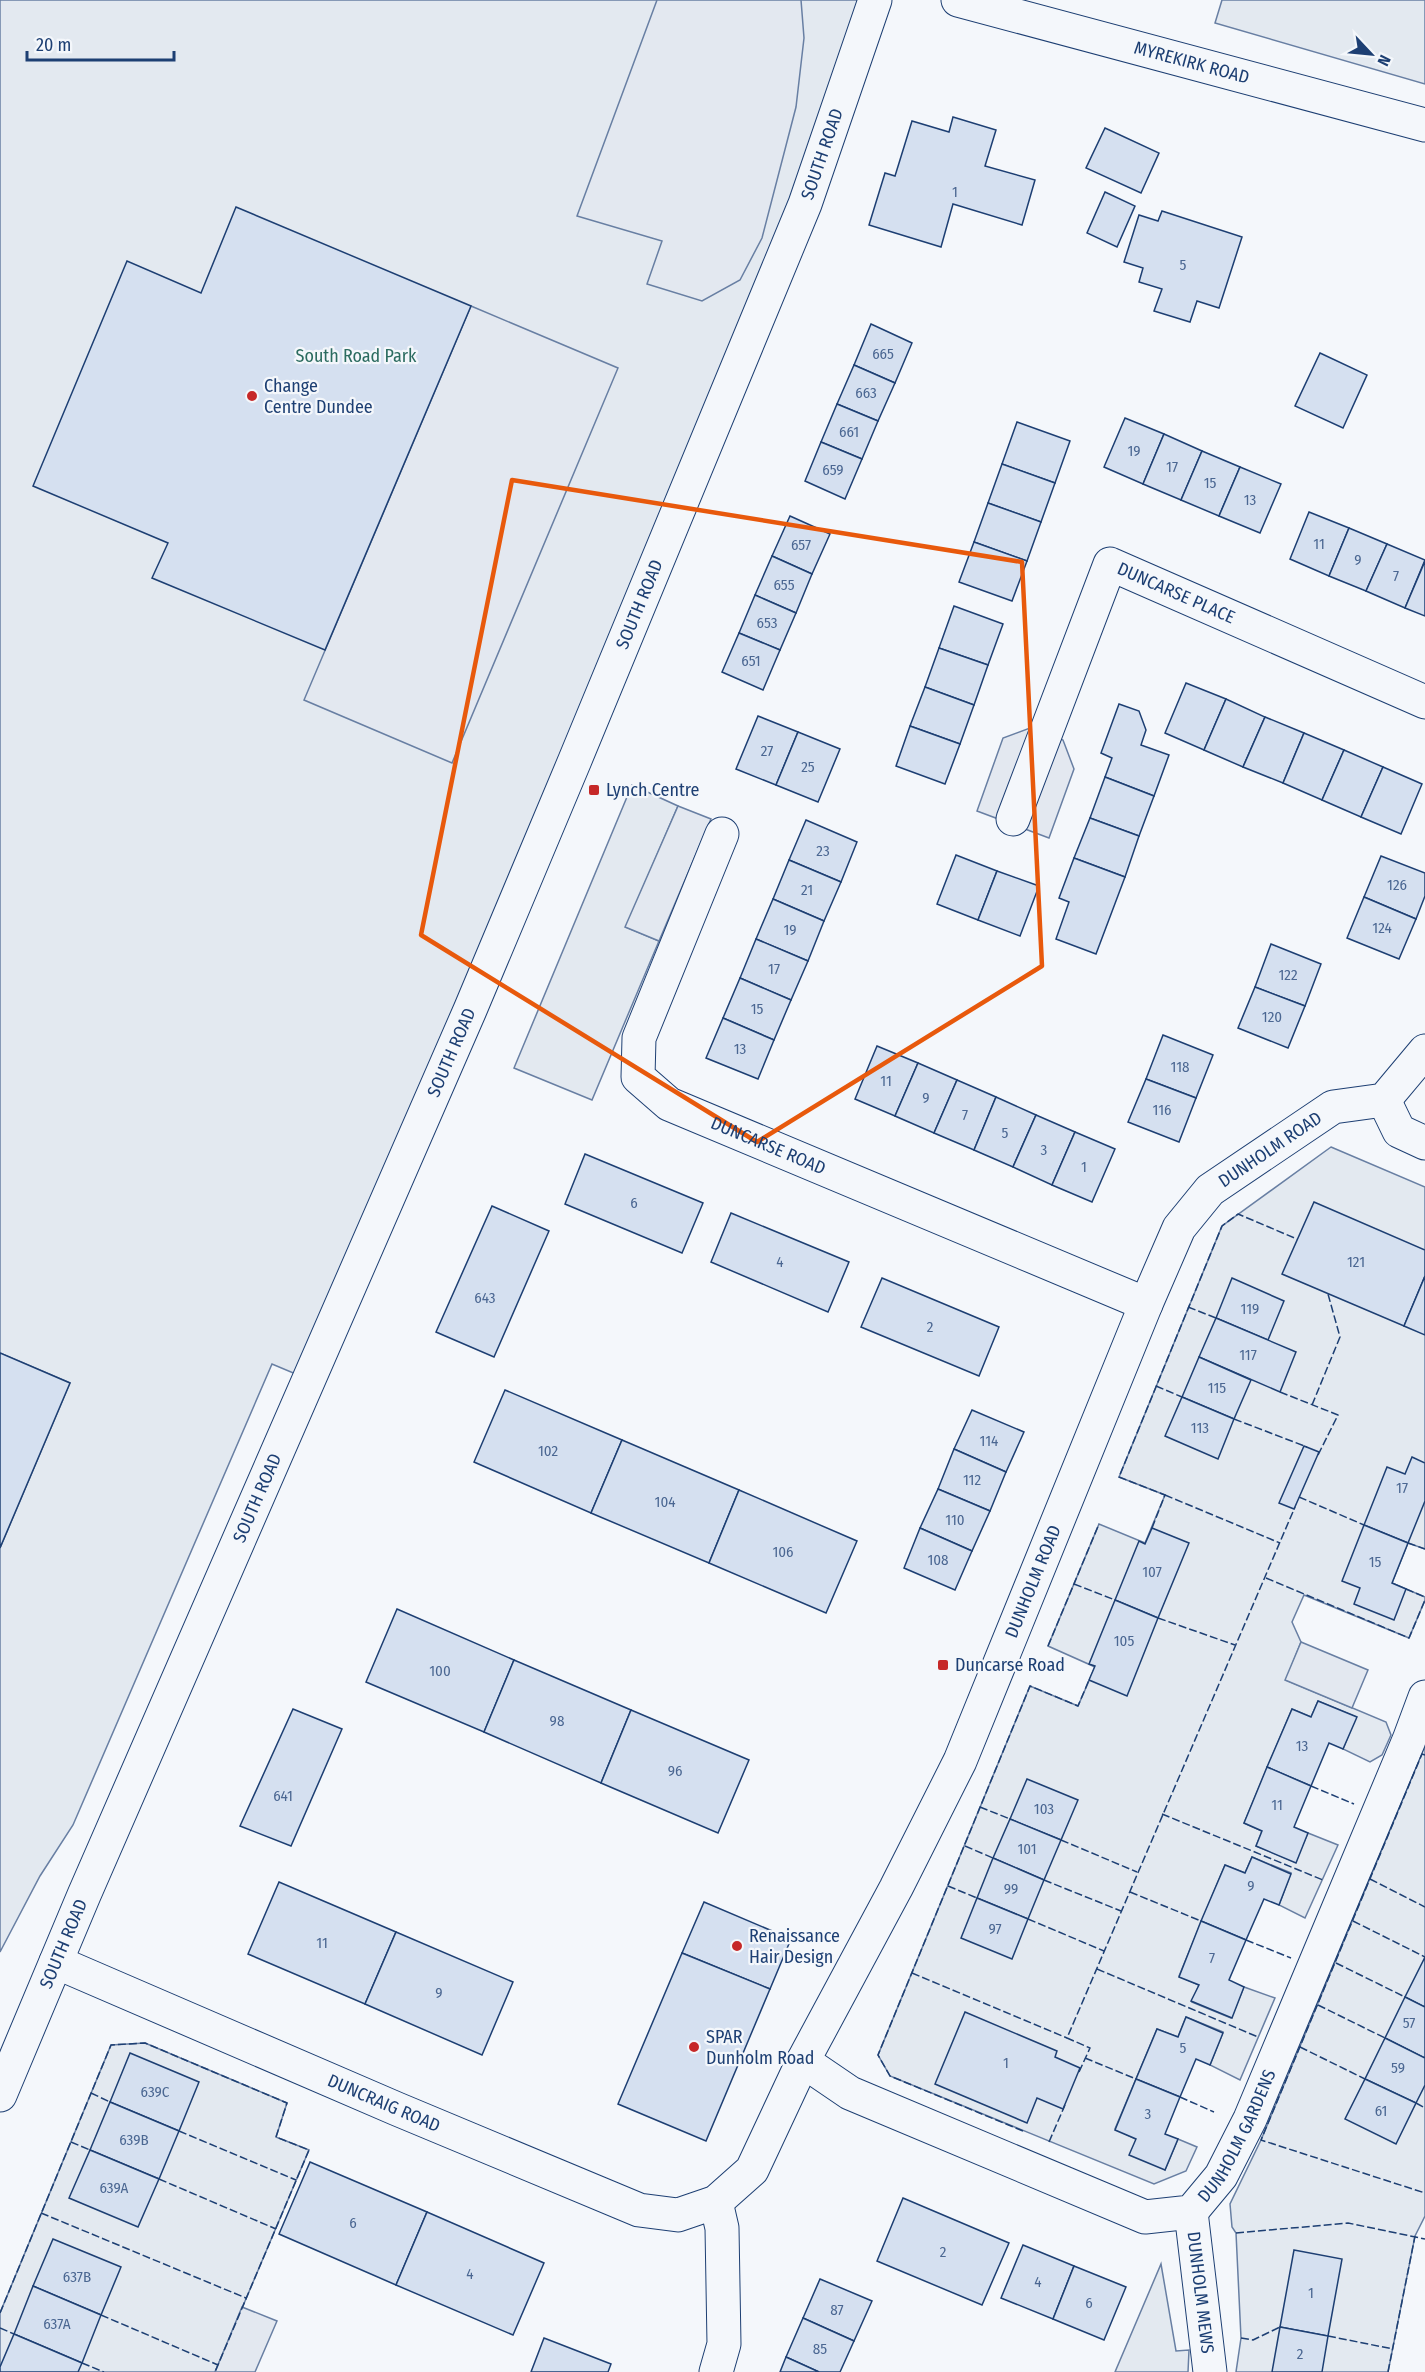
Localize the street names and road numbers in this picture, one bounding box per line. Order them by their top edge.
street label: MYREKIRK ROAD [1132,37,1252,88]
street label: SOUTH ROAD [796,106,848,203]
street label: SOUTH ROAD [611,556,668,653]
street label: DUNCARSE PLACE [1114,558,1238,628]
street label: SOUTH ROAD [422,1005,481,1101]
street label: DUNHOLM ROAD [1214,1107,1326,1192]
street label: DUNCARSE ROAD [707,1112,829,1179]
street label: SOUTH ROAD [228,1450,286,1546]
street label: DUNHOLM ROAD [1000,1522,1066,1641]
street label: SOUTH ROAD [35,1896,92,1992]
street label: DUNHOLM GARDENS [1193,2066,1281,2207]
street label: DUNCRAIG ROAD [324,2069,444,2137]
street label: DUNHOLM MEWS [1182,2230,1219,2355]

